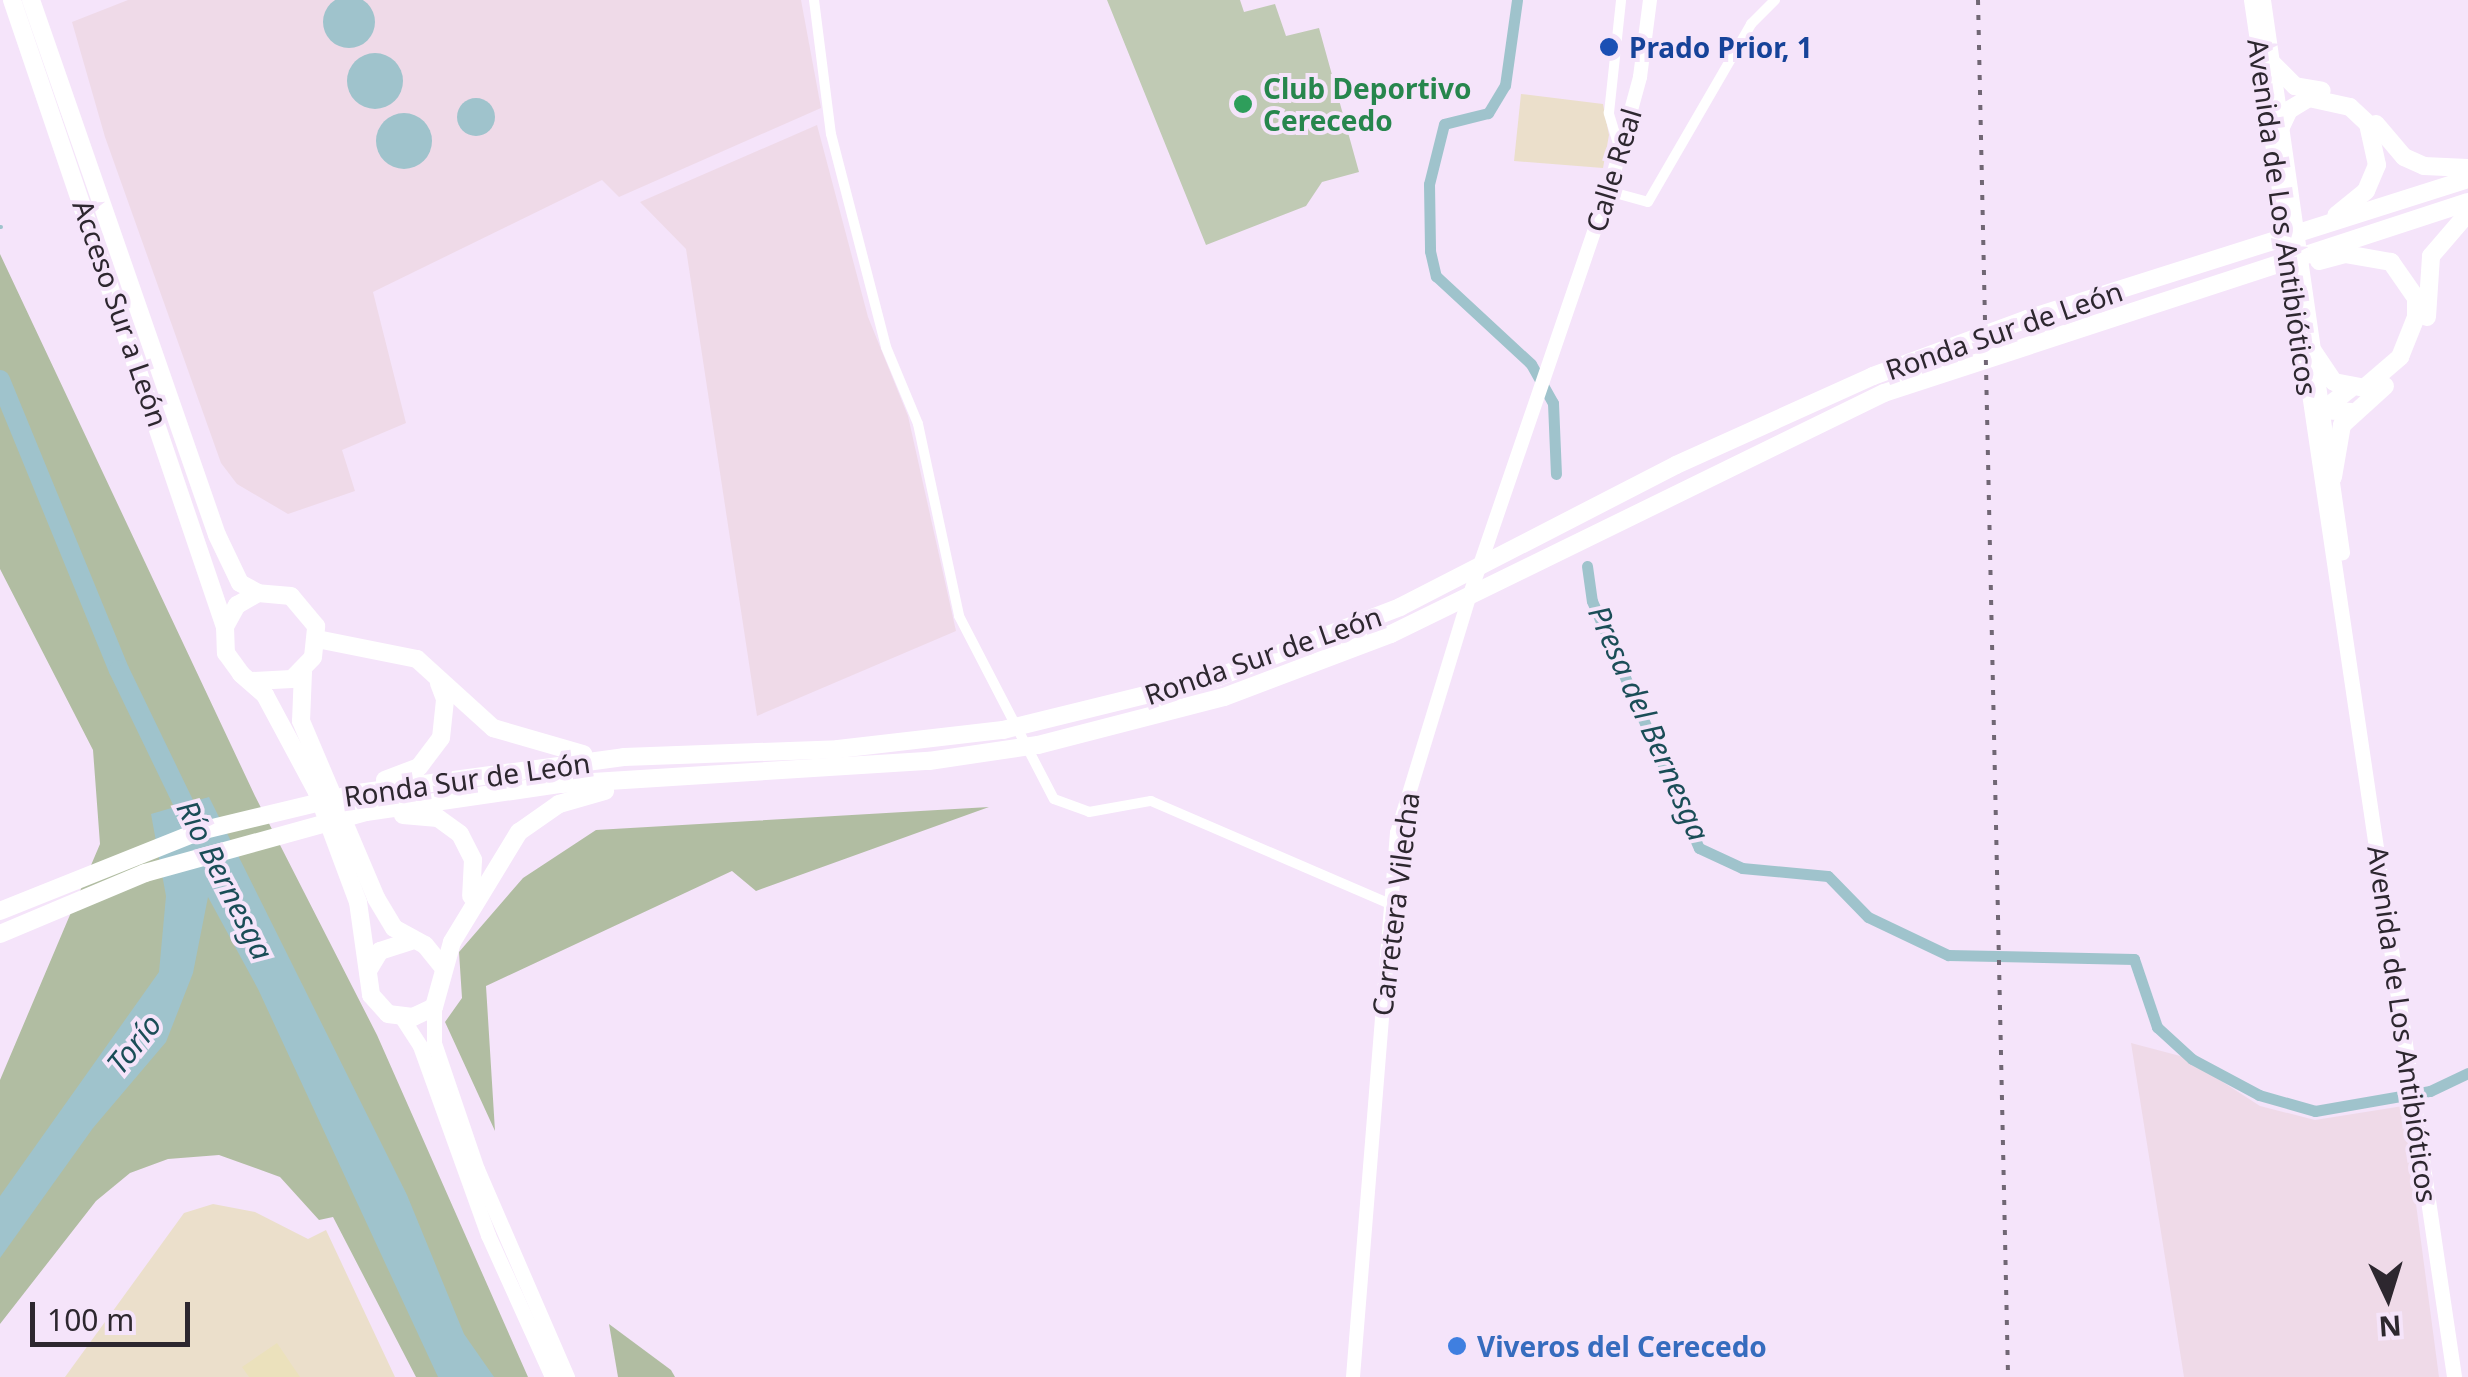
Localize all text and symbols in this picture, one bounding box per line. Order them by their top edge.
place label: Prado Prior, 1 [1629,30,1813,64]
marker: Prado Prior, 1 [1598,36,1620,58]
street label: Avenida de Los Antibióticos [2241,36,2325,398]
place label: Club Deportivo Cerecedo [1263,71,1471,137]
marker: Club Deportivo Cerecedo [1232,93,1254,115]
street label: Calle Real [1578,104,1648,236]
street label: Acceso Sur a León [66,195,176,431]
street label: Ronda Sur de León [1881,274,2127,386]
street label: Ronda Sur de León [1140,599,1386,711]
water label: Presa del Bernesga [1581,600,1717,846]
street label: Ronda Sur de León [342,745,592,813]
street label: Carretera Vilecha [1365,790,1425,1018]
water label: Río Bernesga [169,794,281,966]
street label: Avenida de Los Antibióticos [2361,843,2445,1205]
water label: Torío [99,1007,169,1081]
north arrow [2338,1247,2438,1347]
scale bar [35,1282,195,1344]
text: 100 m [47,1299,134,1340]
text: N [2377,1307,2403,1347]
place label: Viveros del Cerecedo [1477,1329,1767,1363]
marker: Viveros del Cerecedo [1446,1335,1468,1357]

